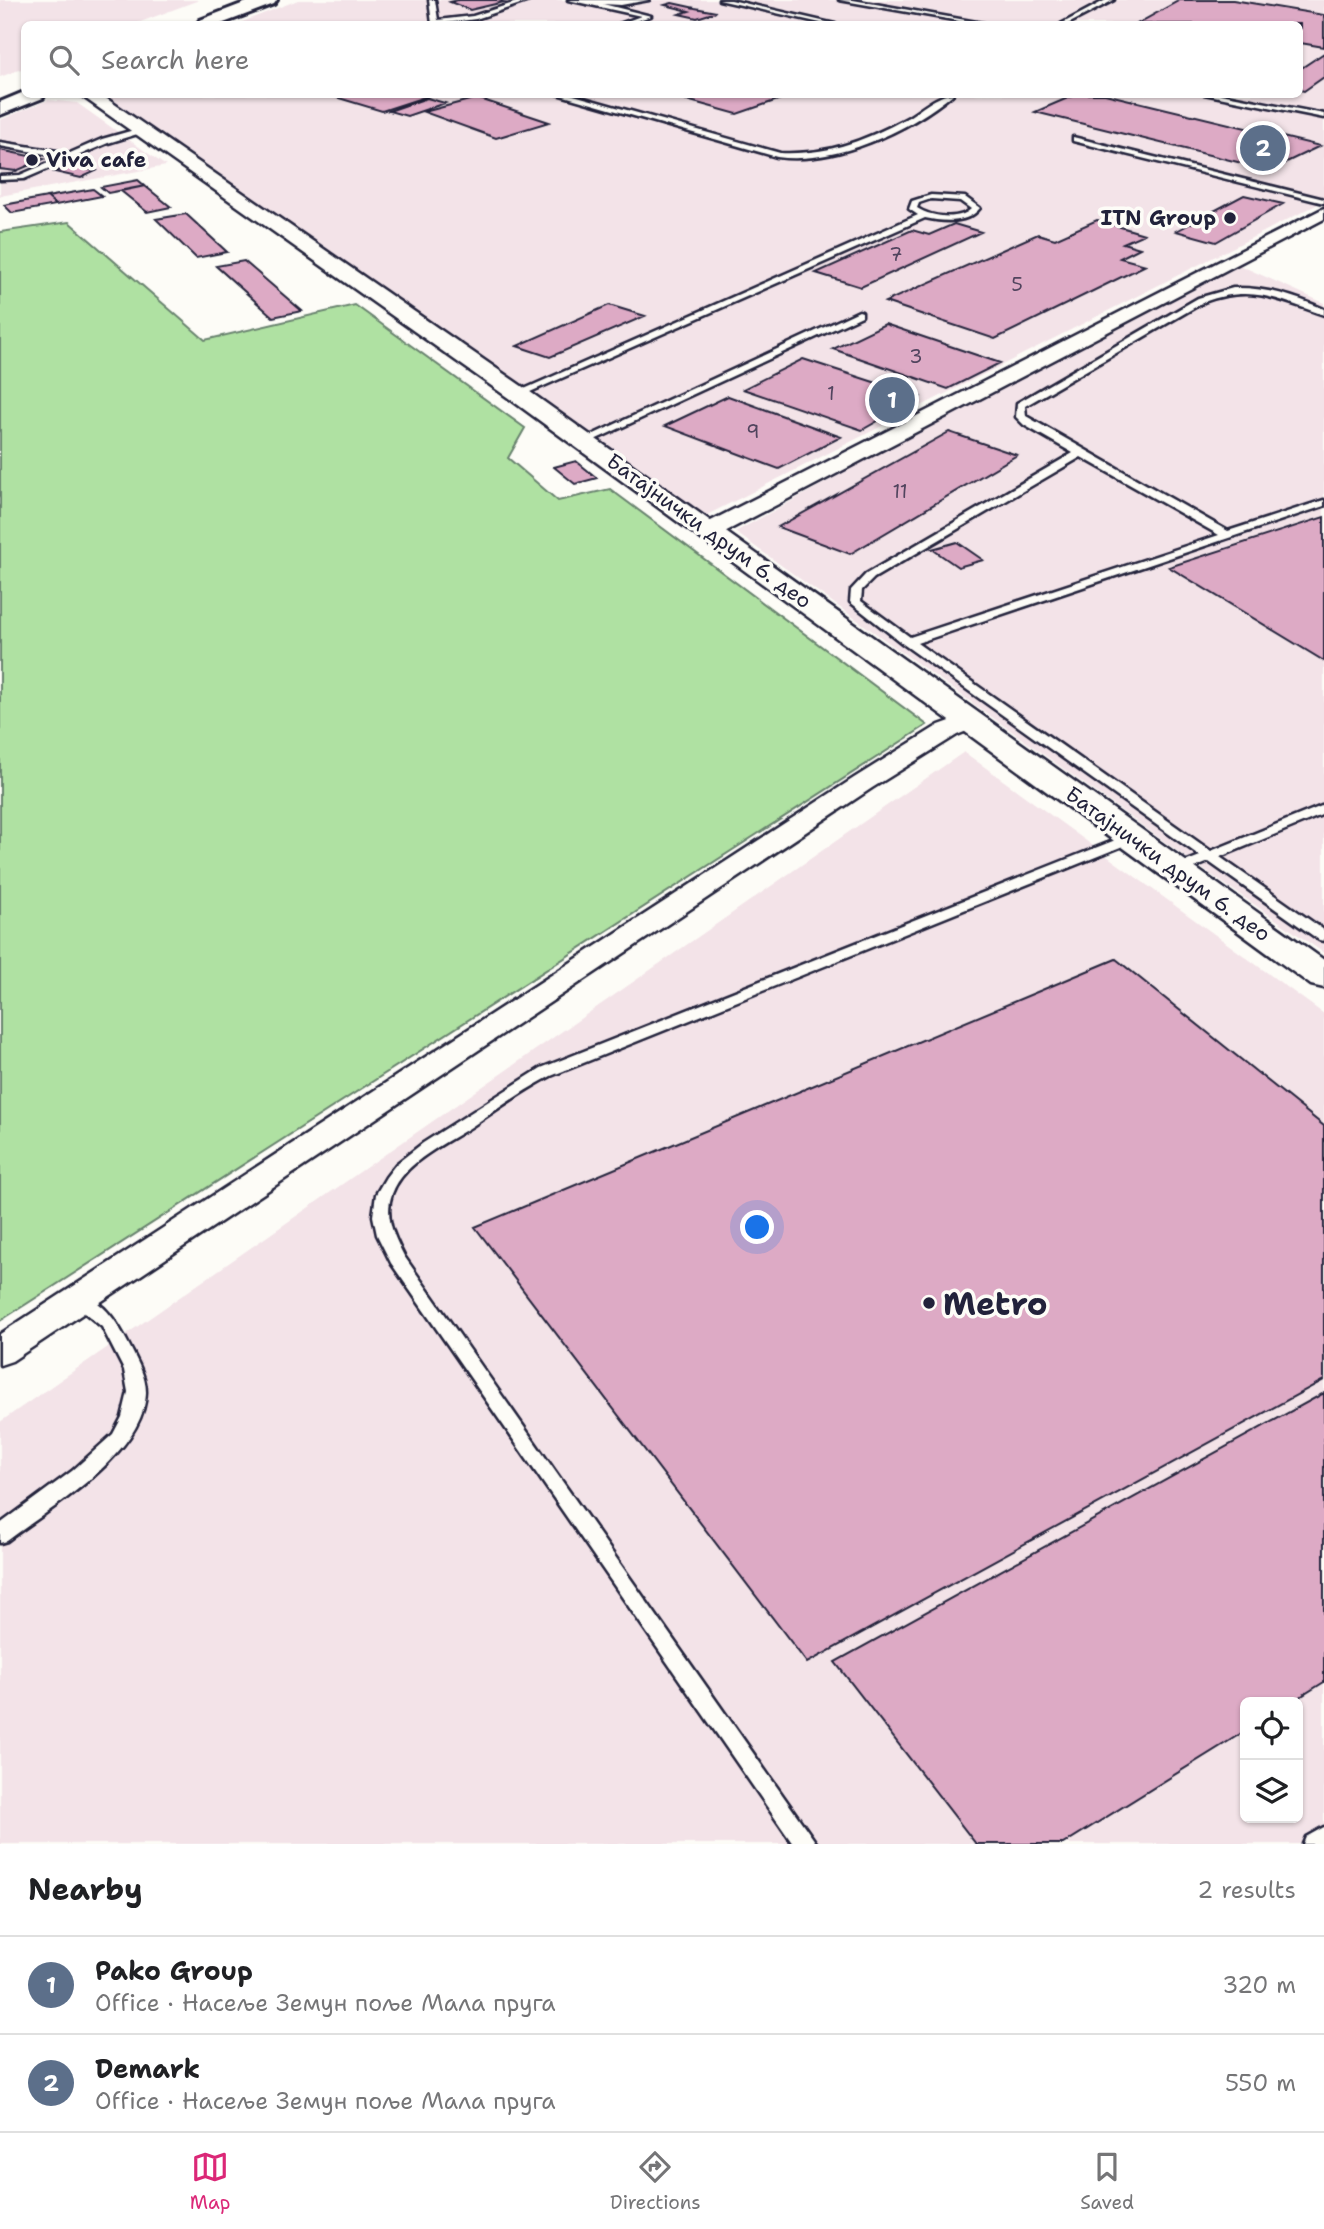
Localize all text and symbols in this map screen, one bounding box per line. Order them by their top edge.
search box [21,21,1303,98]
icon: search [45,41,83,79]
text: Search here [101,42,250,77]
pin: 2 [1240,122,1286,174]
place label: Viva cafe [46,146,146,174]
marker: Viva cafe [24,152,40,168]
place label: ITN Group [1100,204,1216,232]
marker: ITN Group [1222,210,1238,226]
house number: 7 [889,242,903,267]
house number: 5 [1011,272,1023,297]
house number: 3 [909,344,923,369]
pin: 1 [869,374,915,426]
house number: 1 [827,381,835,406]
house number: 9 [746,419,760,444]
street label: Батајнички друм 6. део [601,447,817,615]
house number: 11 [892,479,908,504]
street label: Батајнички друм 6. део [1060,780,1276,948]
your location [740,1210,774,1244]
place label: Metro [943,1282,1048,1325]
marker: Metro [921,1295,937,1311]
map controls [1240,1697,1303,1823]
button: locate [1240,1697,1303,1760]
button: layers [1240,1760,1303,1823]
text: Nearby [28,1869,143,1910]
text: 2 results [1197,1875,1296,1905]
text: Pako Group [95,1953,253,1988]
text: 1 [46,1970,56,2000]
text: 320 m [1222,1970,1296,2000]
text: Office · Насеље Земун поље Мала пруга [95,1988,556,2018]
text: Demark [95,2051,200,2086]
text: 2 [43,2068,59,2098]
text: 550 m [1225,2068,1296,2098]
text: Office · Насеље Земун поље Мала пруга [95,2086,556,2116]
tab: Map [190,2148,230,2215]
tab: Directions [610,2148,701,2215]
tab: Saved [1080,2148,1134,2215]

